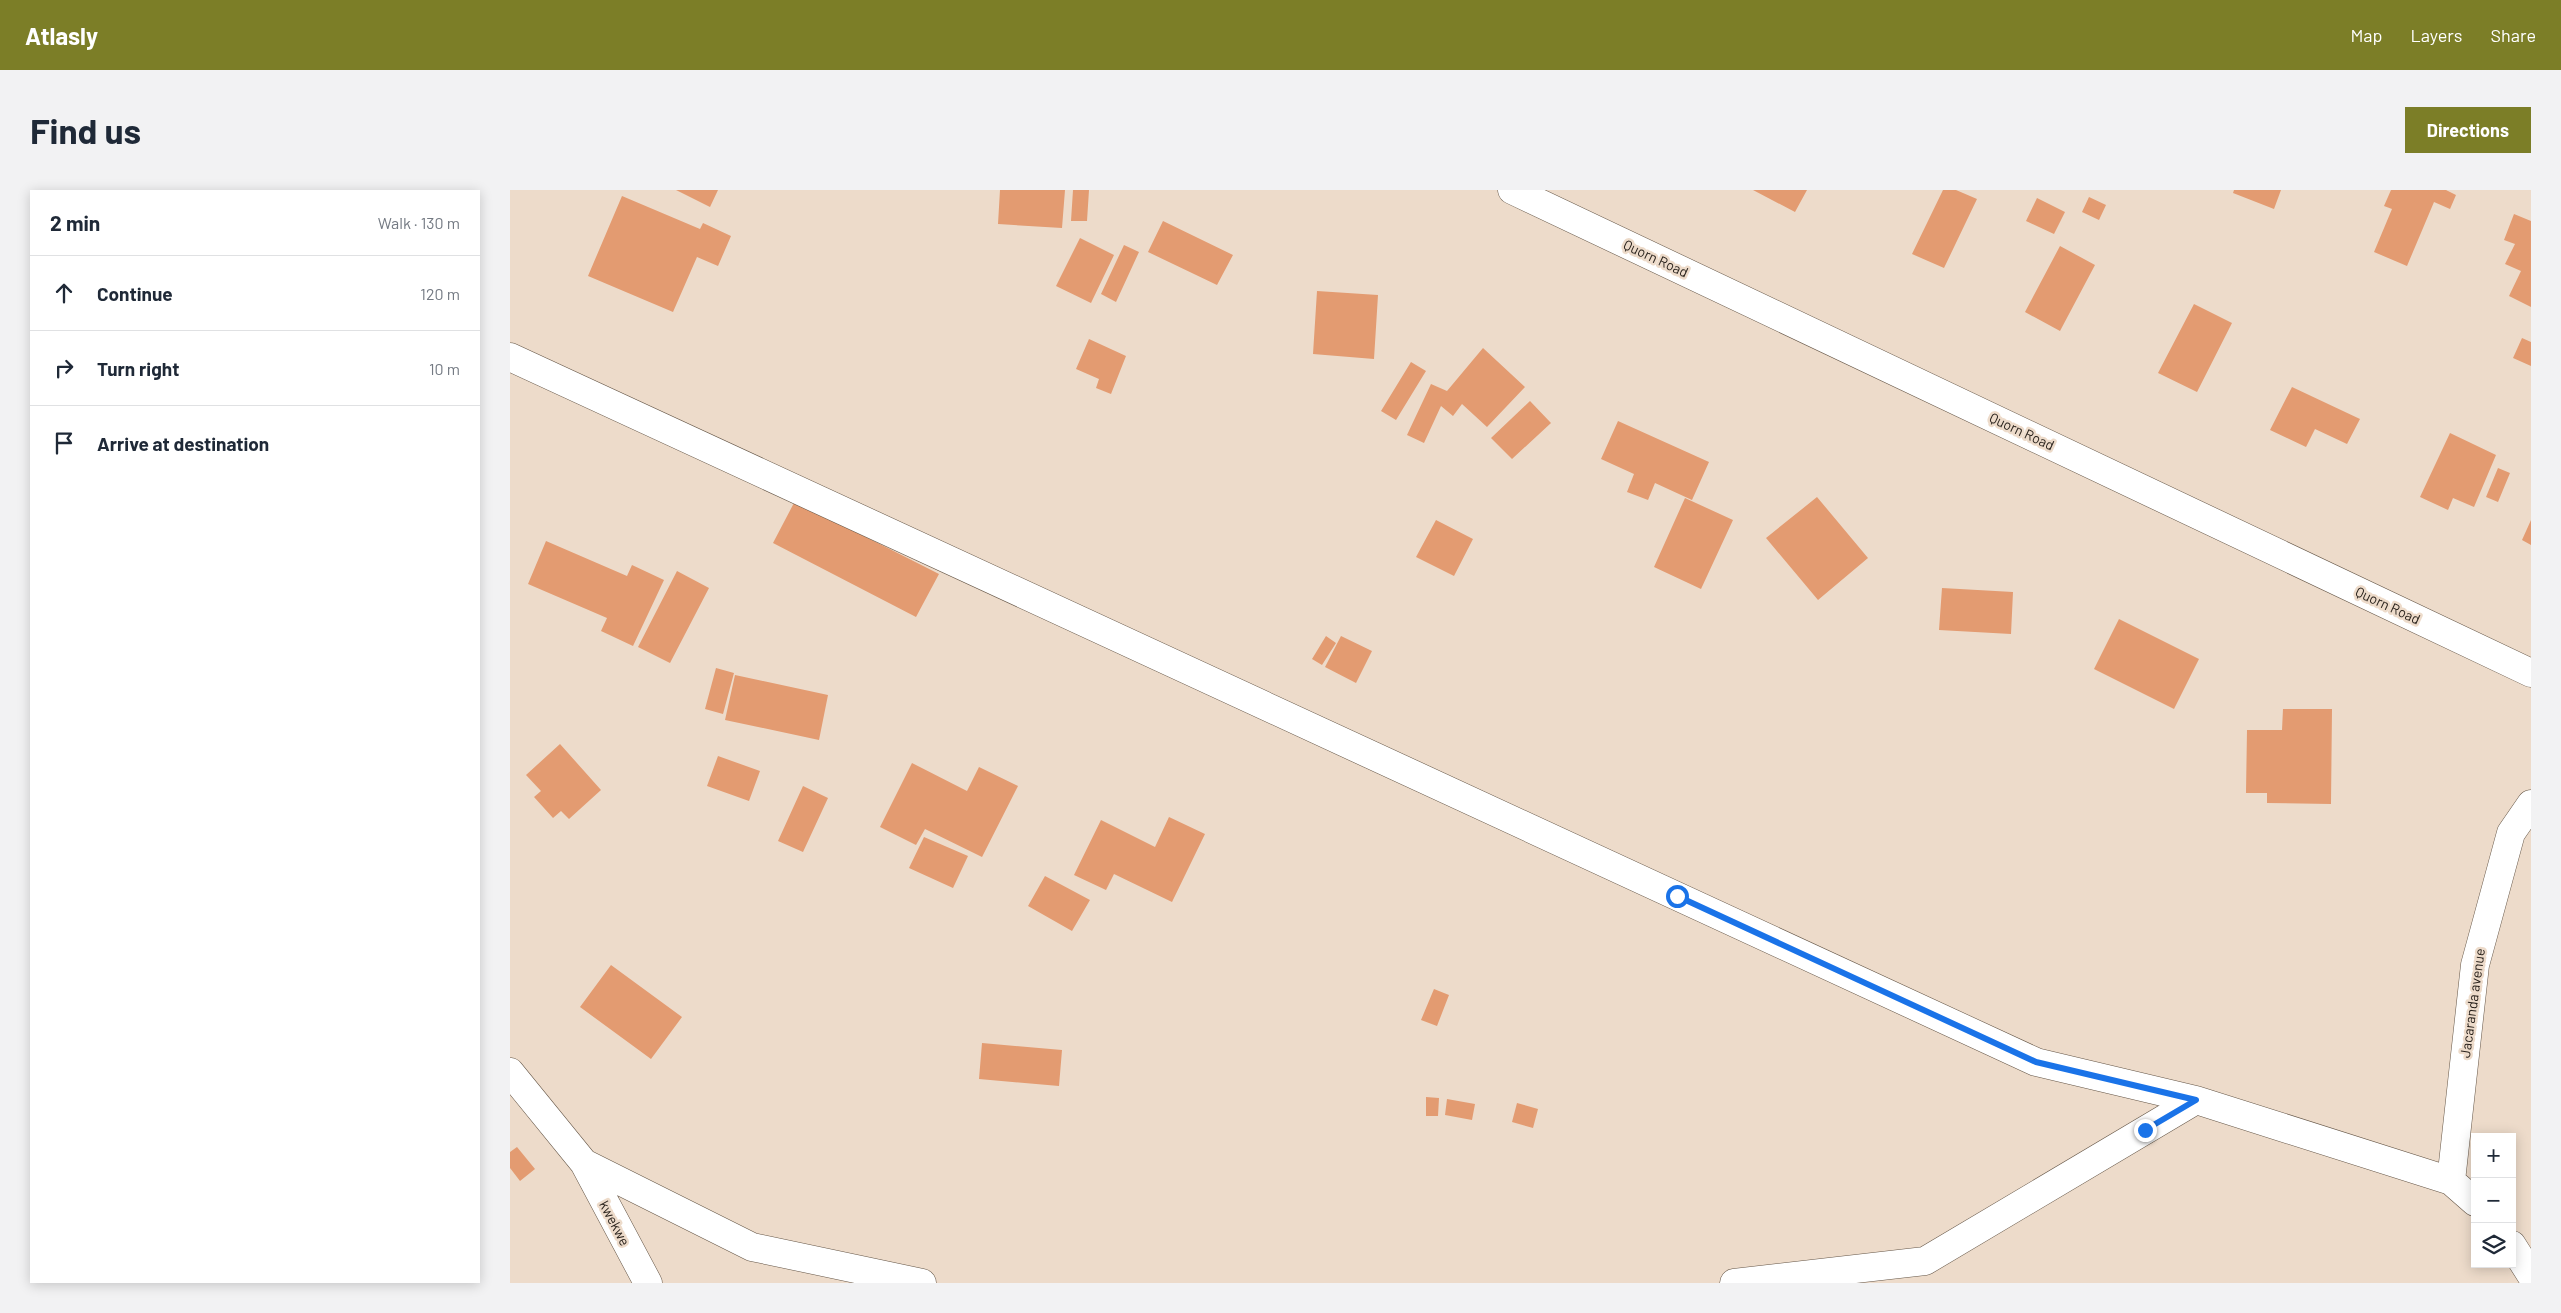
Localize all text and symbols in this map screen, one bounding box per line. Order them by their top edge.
text: Atlasly [25,21,98,50]
text: Map [2350,24,2382,46]
text: Layers [2410,24,2463,46]
text: Share [2491,24,2536,46]
button: Directions [2405,107,2531,153]
text: Find us [30,109,141,151]
text: 2 min [50,210,100,235]
text: Walk · 130 m [378,213,460,232]
street label: Quorn Road [1621,236,1691,280]
icon: ahead [50,279,78,307]
text: Continue [97,282,173,305]
text: 120 m [420,284,460,303]
icon: right [50,354,78,382]
text: Turn right [97,357,179,380]
text: 10 m [429,359,460,378]
street label: Quorn Road [1987,409,2057,453]
icon: arrive [50,429,78,457]
text: Arrive at destination [97,432,269,455]
street label: Quorn Road [2353,583,2423,627]
route start [1666,885,1689,908]
street label: Jacaranda avenue [2456,947,2488,1059]
route end [2134,1119,2157,1142]
map controls [2471,1133,2516,1268]
button: + [2471,1133,2516,1178]
button: − [2471,1178,2516,1223]
street label: kwekwe [596,1198,634,1248]
button: layers [2471,1223,2516,1268]

